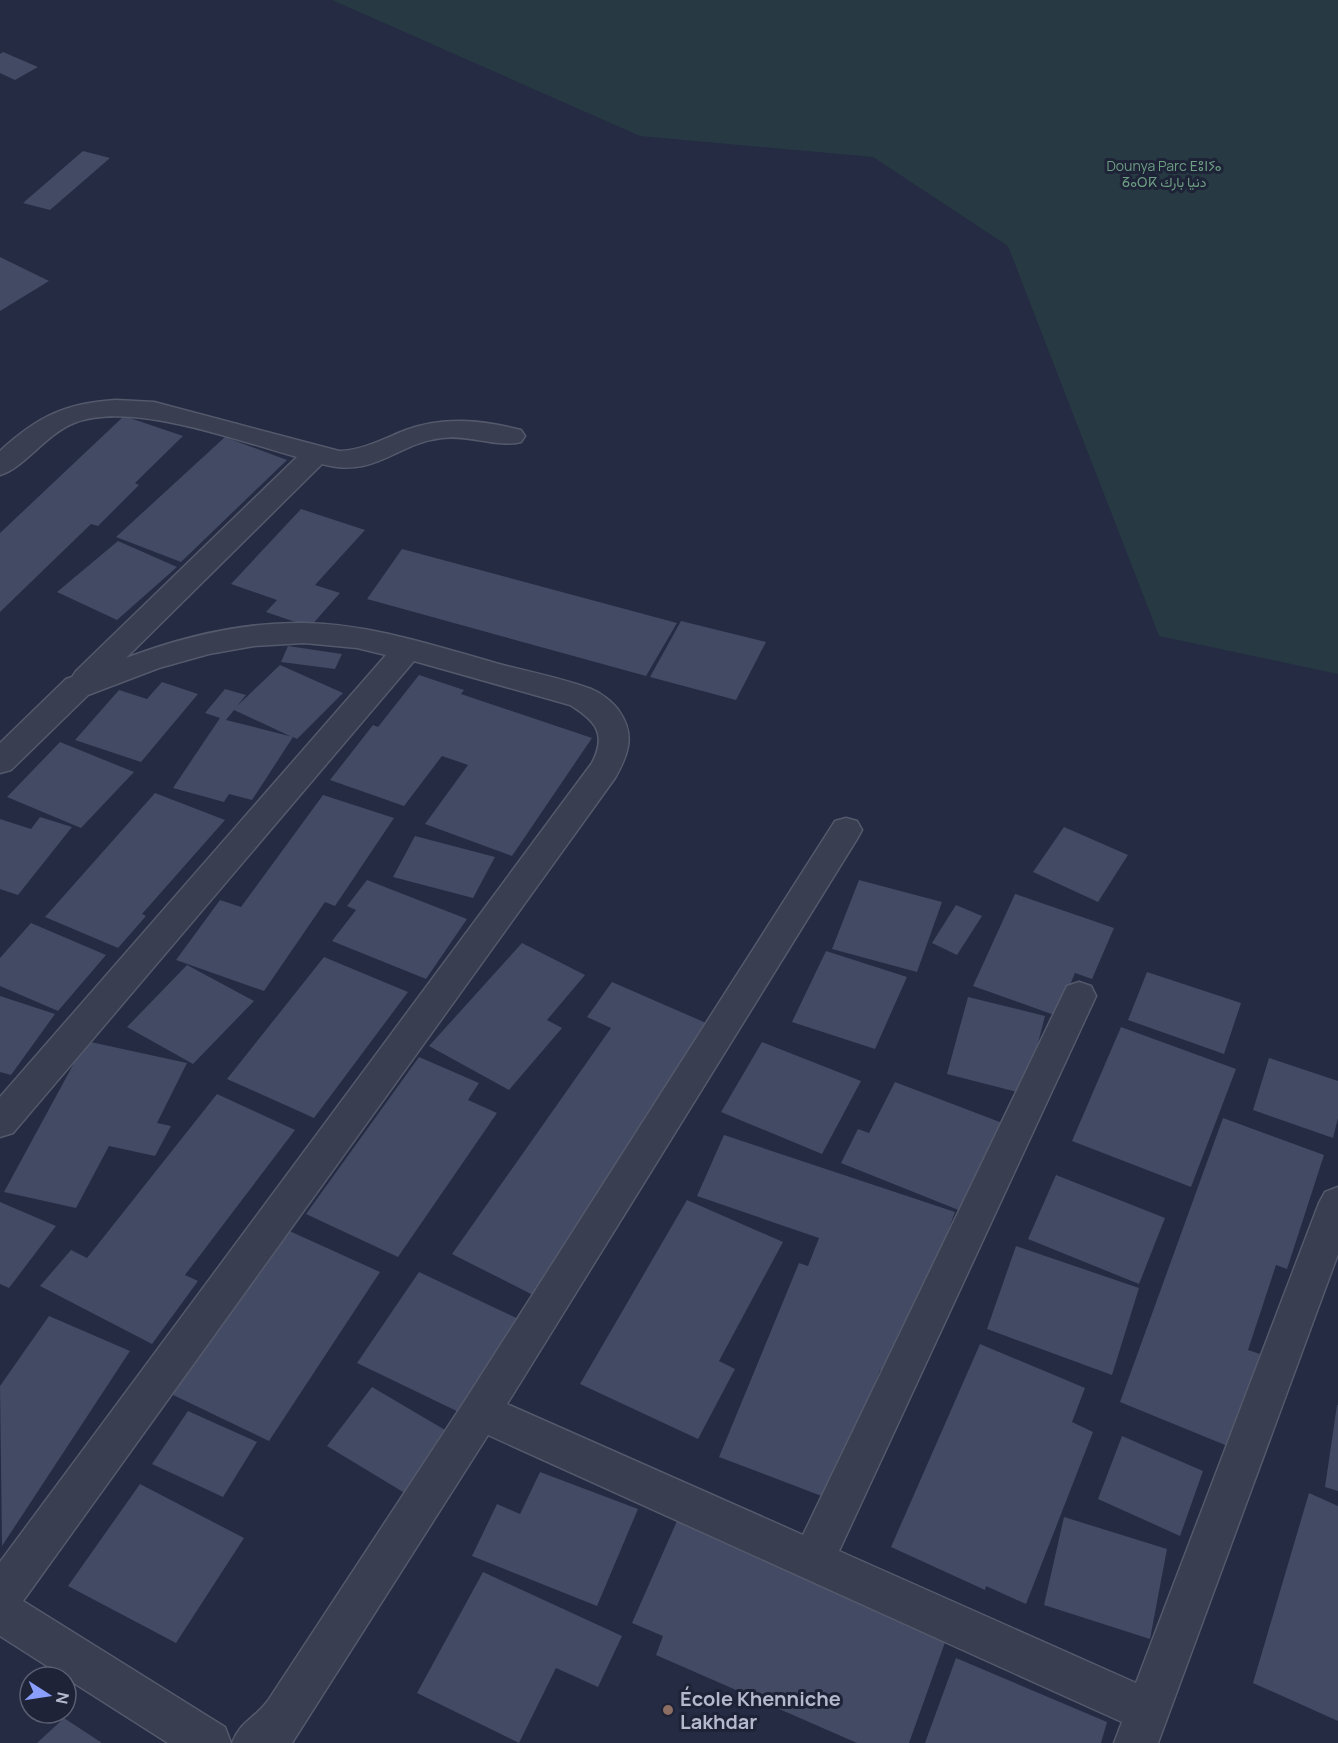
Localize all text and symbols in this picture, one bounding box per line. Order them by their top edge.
park label: Dounya Parc ⴹⵓⵏⵢⴰ ⵒⴰⵔⴽ دنيا بارك [1106,156,1222,191]
north arrow [18,1665,78,1725]
place label: École Khenniche Lakhdar [680,1685,841,1735]
text: N [51,1690,75,1706]
marker: École Khenniche Lakhdar [661,1703,675,1717]

